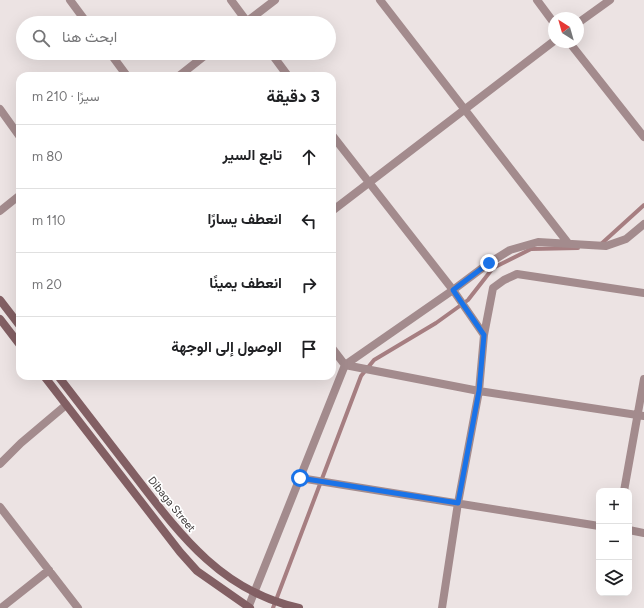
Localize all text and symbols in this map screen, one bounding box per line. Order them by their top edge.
north arrow [548,12,584,48]
search box [16,16,336,60]
icon: search [30,27,52,49]
text: ابحث هنا [62,28,117,46]
text: 3 دقيقة [266,86,320,106]
text: سيرًا · 210 m [32,89,100,104]
text: تابع السير [222,146,282,164]
icon: ahead [298,146,320,168]
text: 80 m [32,149,63,164]
text: انعطف يسارًا [207,210,282,228]
icon: left [298,210,320,232]
text: 110 m [32,213,65,228]
route end [480,254,498,272]
text: انعطف يمينًا [209,274,282,292]
icon: right [298,274,320,296]
text: 20 m [32,277,62,292]
text: الوصول إلى الوجهة [171,338,282,356]
icon: arrive [298,338,320,360]
route start [291,469,309,487]
street label: Dibaga Street [145,474,198,535]
map controls [596,488,632,596]
button: + [596,488,632,524]
button: − [596,524,632,560]
button: layers [596,560,632,596]

